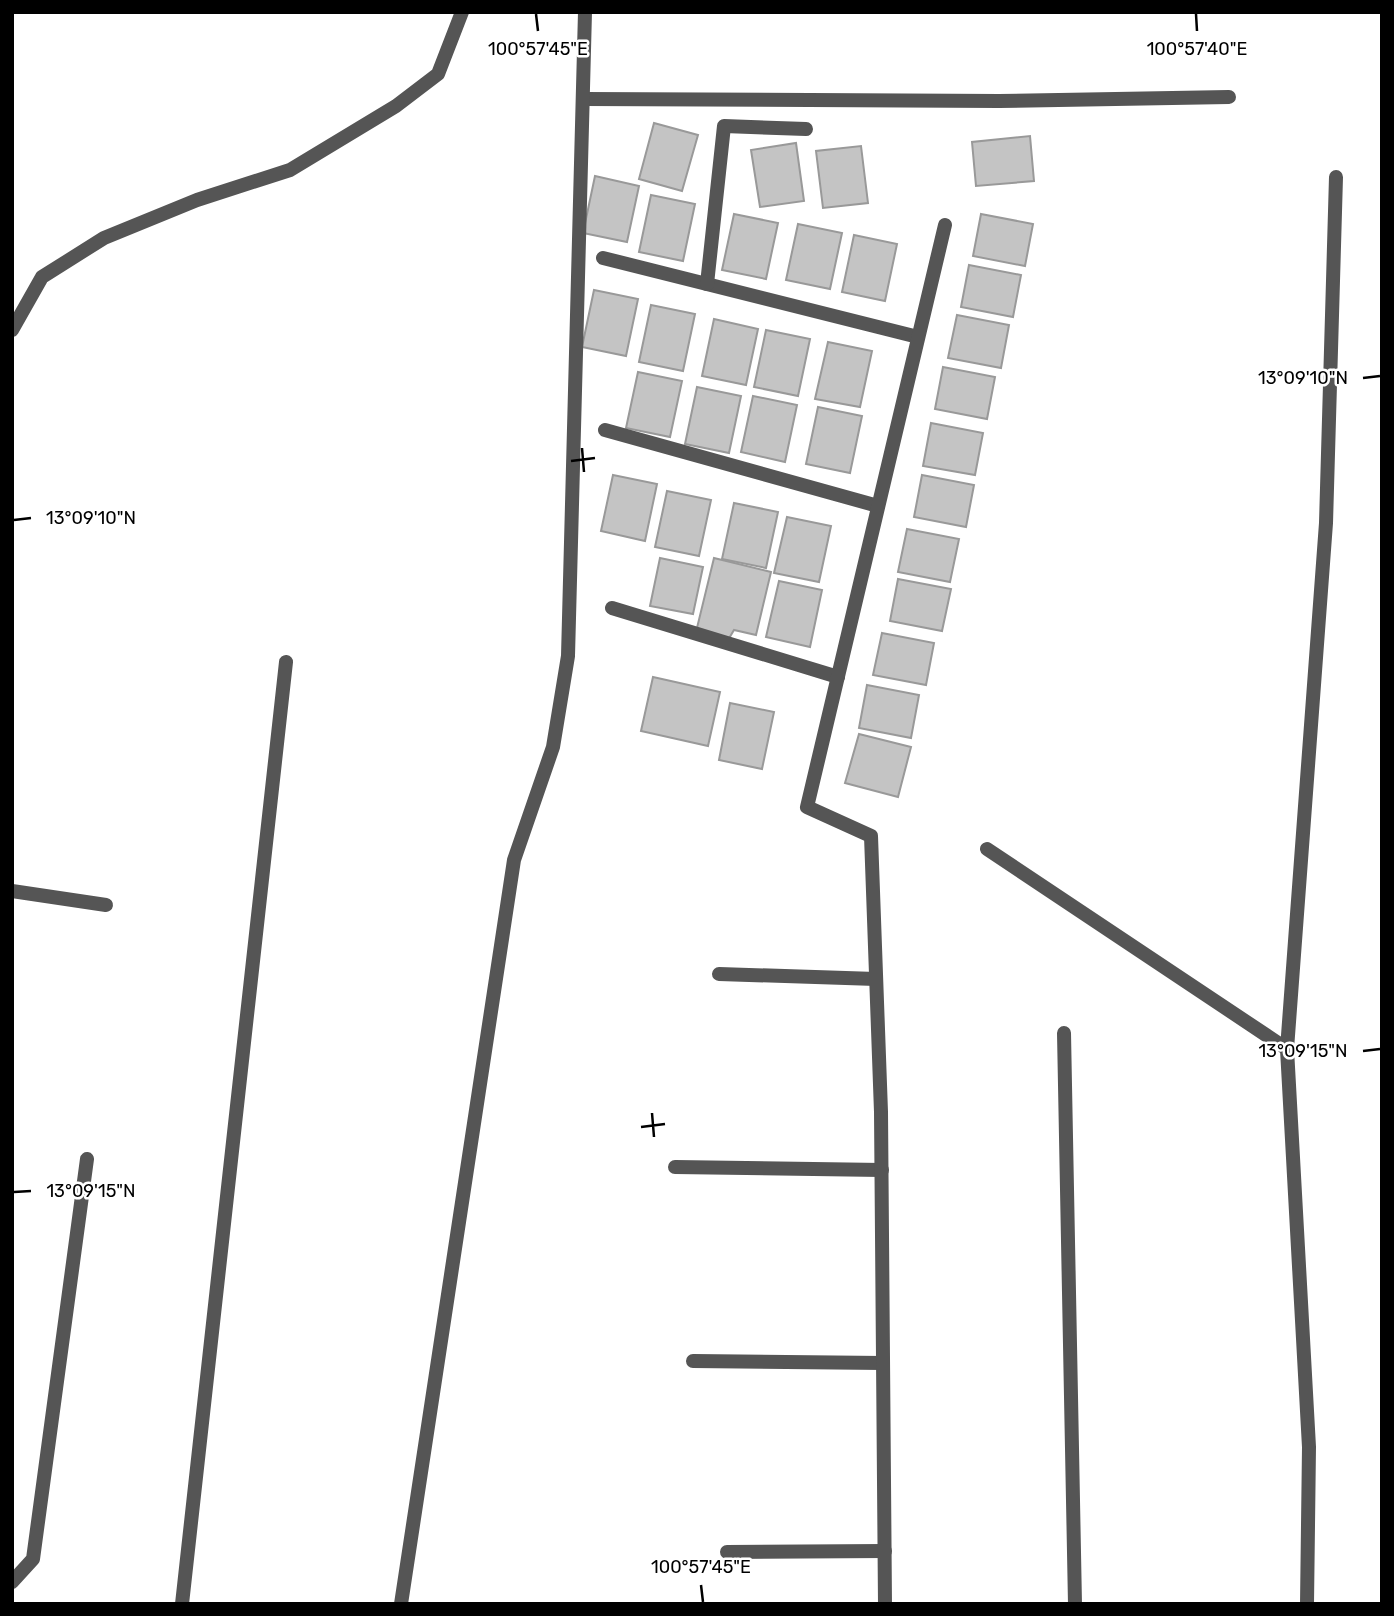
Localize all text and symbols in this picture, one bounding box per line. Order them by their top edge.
text: 100°57'45"E [488,38,588,60]
text: 100°57'40"E [1147,38,1247,60]
text: 13°09'10"N [1258,367,1348,389]
text: 13°09'10"N [46,507,136,529]
text: 13°09'15"N [1258,1040,1348,1062]
text: 13°09'15"N [46,1180,136,1202]
text: 100°57'45"E [651,1556,751,1578]

